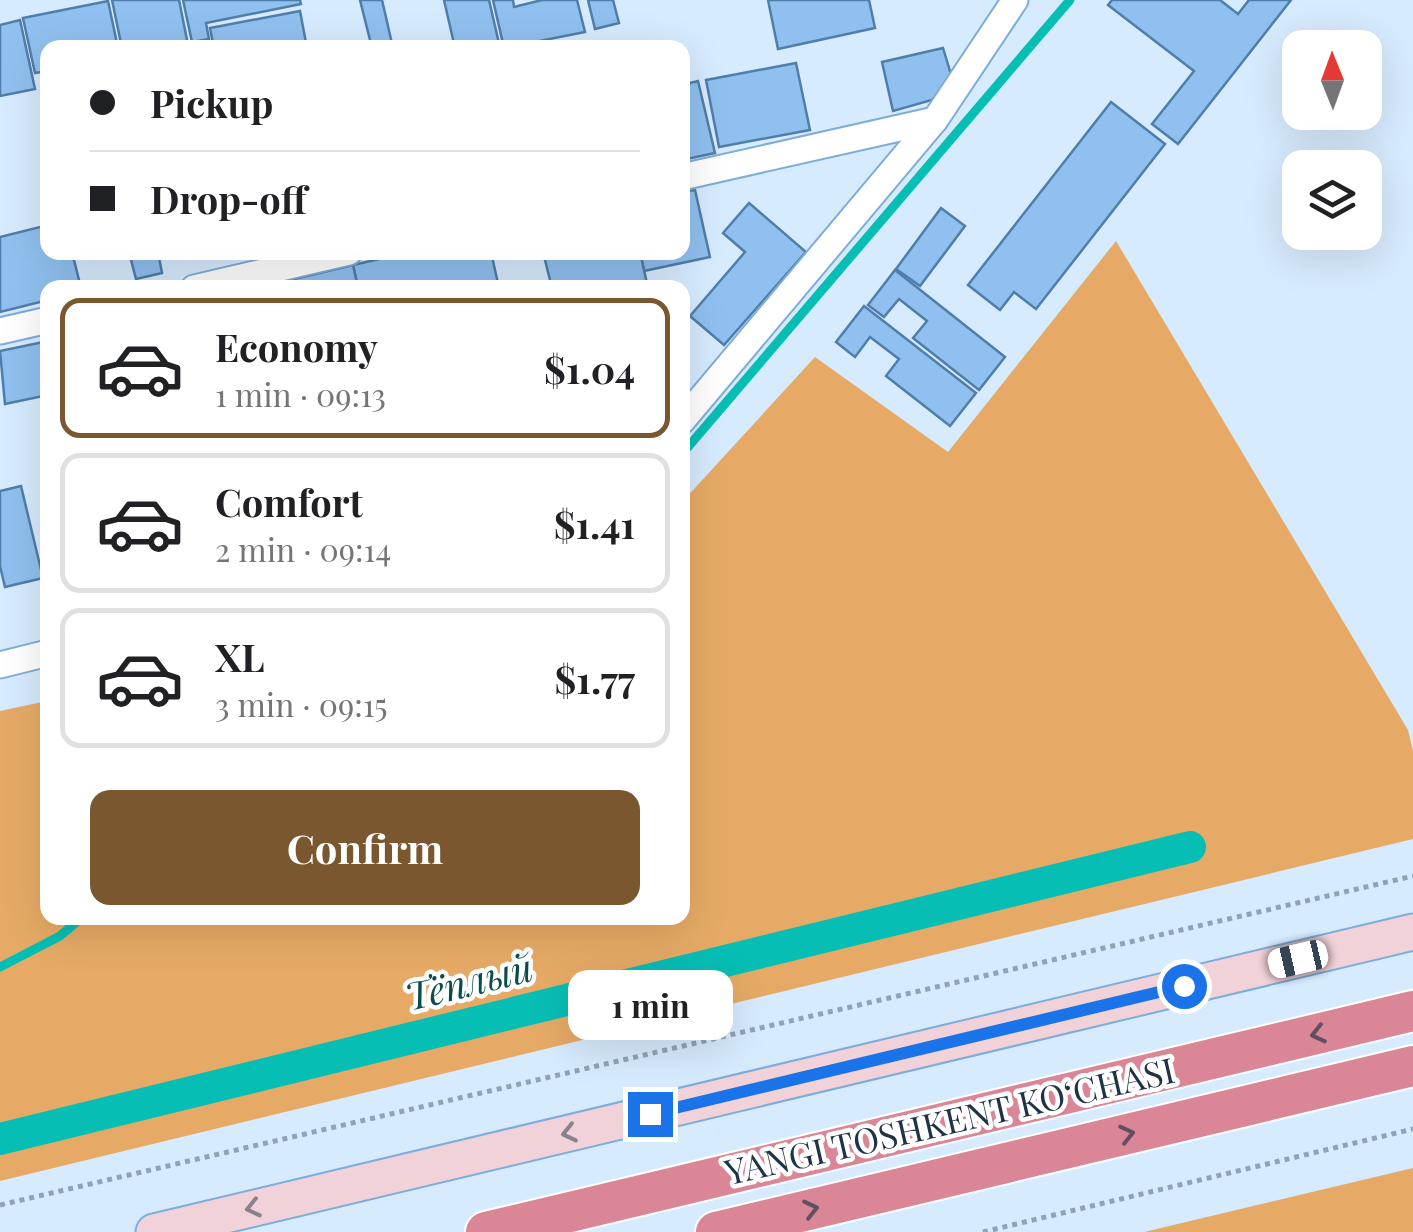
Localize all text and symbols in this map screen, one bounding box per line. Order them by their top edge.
north arrow [1282,30,1382,130]
map controls [1282,30,1382,250]
text: Pickup [150,77,273,128]
button: layers [1282,150,1382,250]
text: Drop-off [150,173,307,224]
text: Economy [215,321,378,372]
icon: car [95,323,185,413]
text: $1.04 [544,343,635,394]
text: 1 min · 09:13 [215,372,386,415]
text: Comfort [215,476,363,527]
icon: car [95,478,185,568]
text: $1.41 [554,498,635,549]
text: 2 min · 09:14 [215,527,391,570]
text: XL [215,631,264,682]
icon: car [95,633,185,723]
text: $1.77 [555,653,635,704]
text: 3 min · 09:15 [215,682,387,725]
button: Confirm [90,790,640,905]
car [1265,938,1331,980]
water label: Тёплый [399,940,539,1021]
route start [1162,964,1207,1009]
callout: 1 min [568,969,732,1039]
text: 1 min [611,983,690,1026]
one-way arrow [1310,1022,1327,1043]
street label: YANGI TOSHKENT KO‘CHASI [719,1045,1179,1194]
route end [628,1092,673,1137]
one-way arrow [561,1121,578,1142]
one-way arrow [1118,1125,1135,1146]
one-way arrow [245,1197,262,1218]
one-way arrow [802,1200,819,1221]

